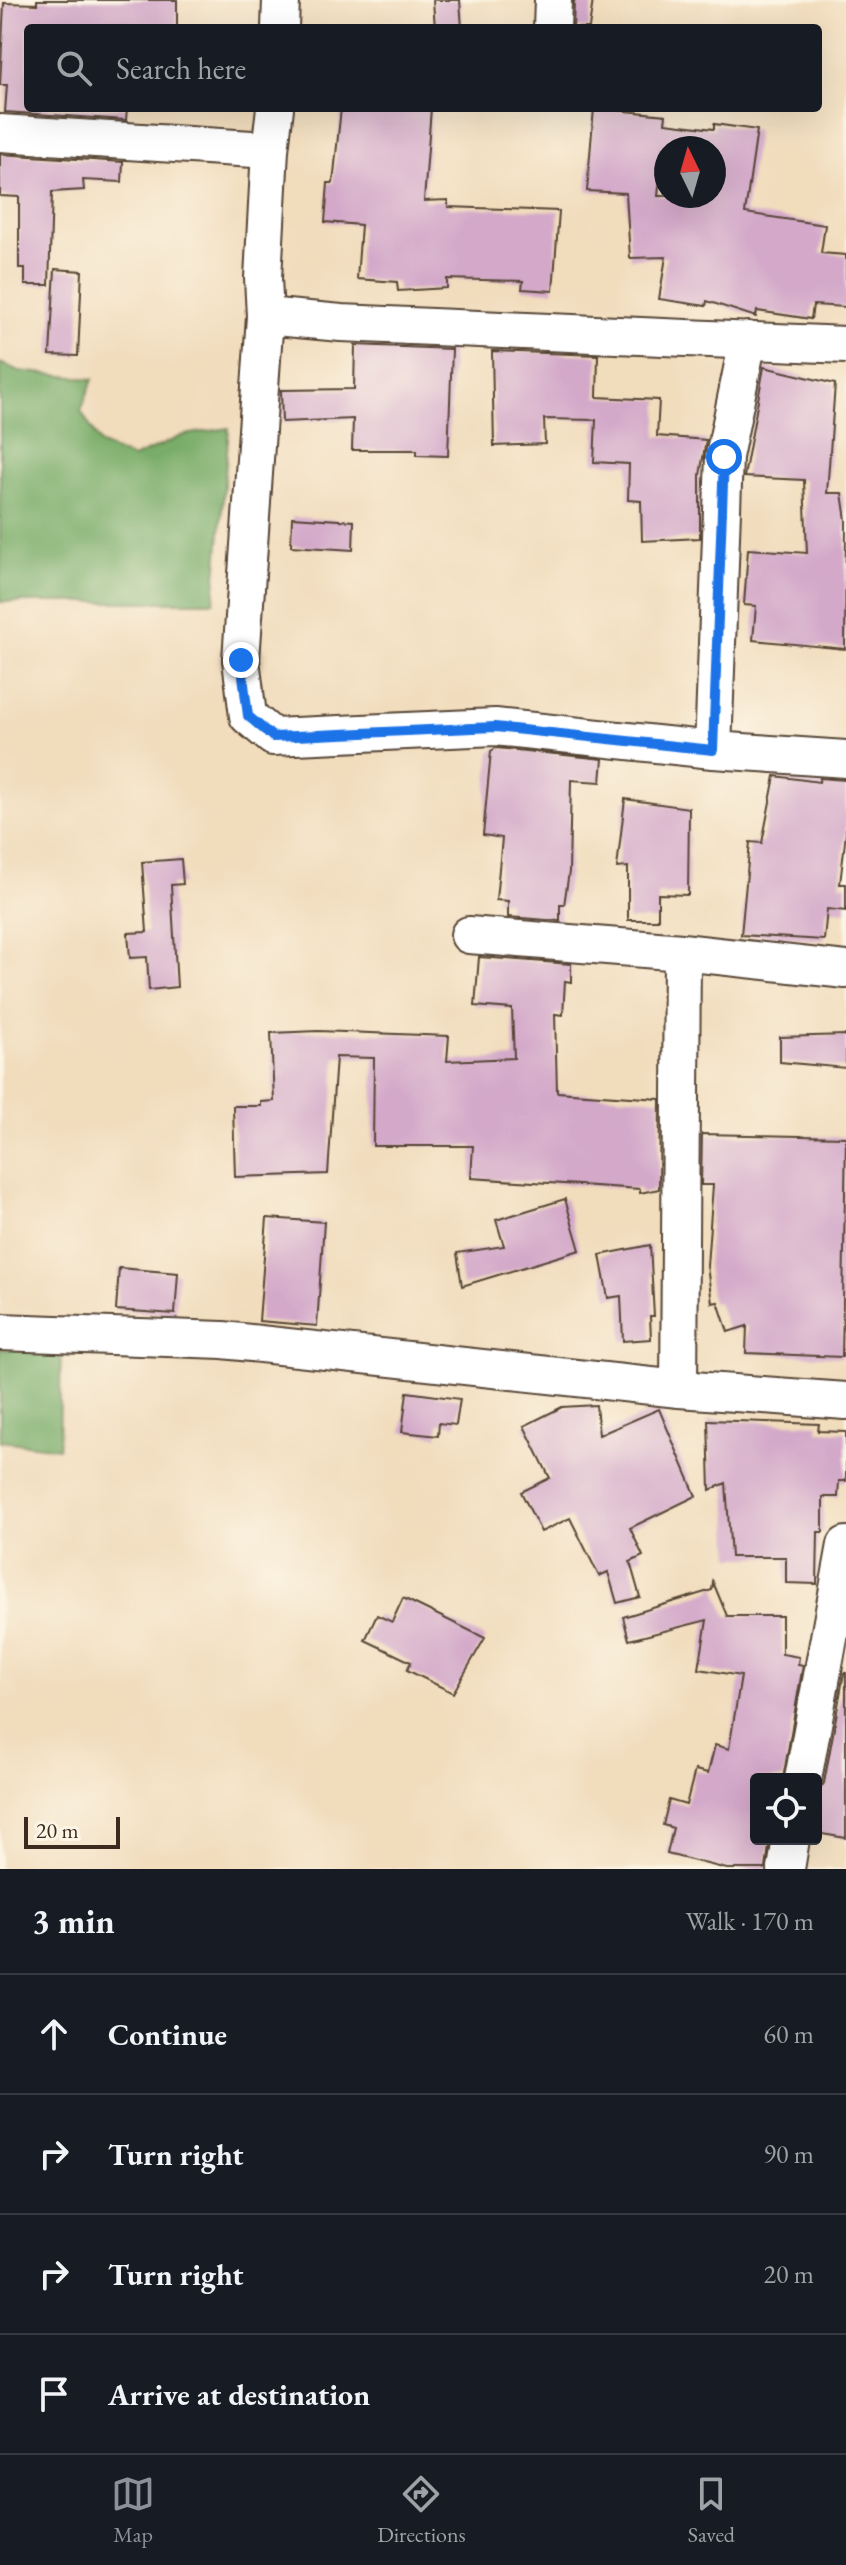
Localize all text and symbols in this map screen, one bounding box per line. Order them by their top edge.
search box [24,24,822,112]
icon: search [52,46,96,90]
text: Search here [116,49,246,88]
north arrow [654,136,726,208]
route start [706,439,742,475]
route end [223,642,259,678]
map controls [750,1773,822,1845]
button: locate [750,1773,822,1845]
scale bar [24,1813,120,1849]
text: 20 m [36,1816,79,1845]
text: 3 min [32,1899,115,1943]
text: Walk · 170 m [686,1904,814,1938]
icon: ahead [32,2012,76,2056]
text: Continue [108,2015,227,2054]
text: 60 m [764,2017,814,2051]
icon: right [32,2132,76,2176]
text: Turn right [108,2135,244,2174]
text: 90 m [764,2137,814,2171]
icon: right [32,2252,76,2296]
text: Turn right [108,2255,244,2294]
text: 20 m [764,2257,814,2291]
icon: arrive [32,2372,76,2416]
text: Arrive at destination [108,2375,370,2414]
tab: Map [111,2472,155,2549]
tab: Directions [377,2472,466,2549]
tab: Saved [688,2472,735,2549]

